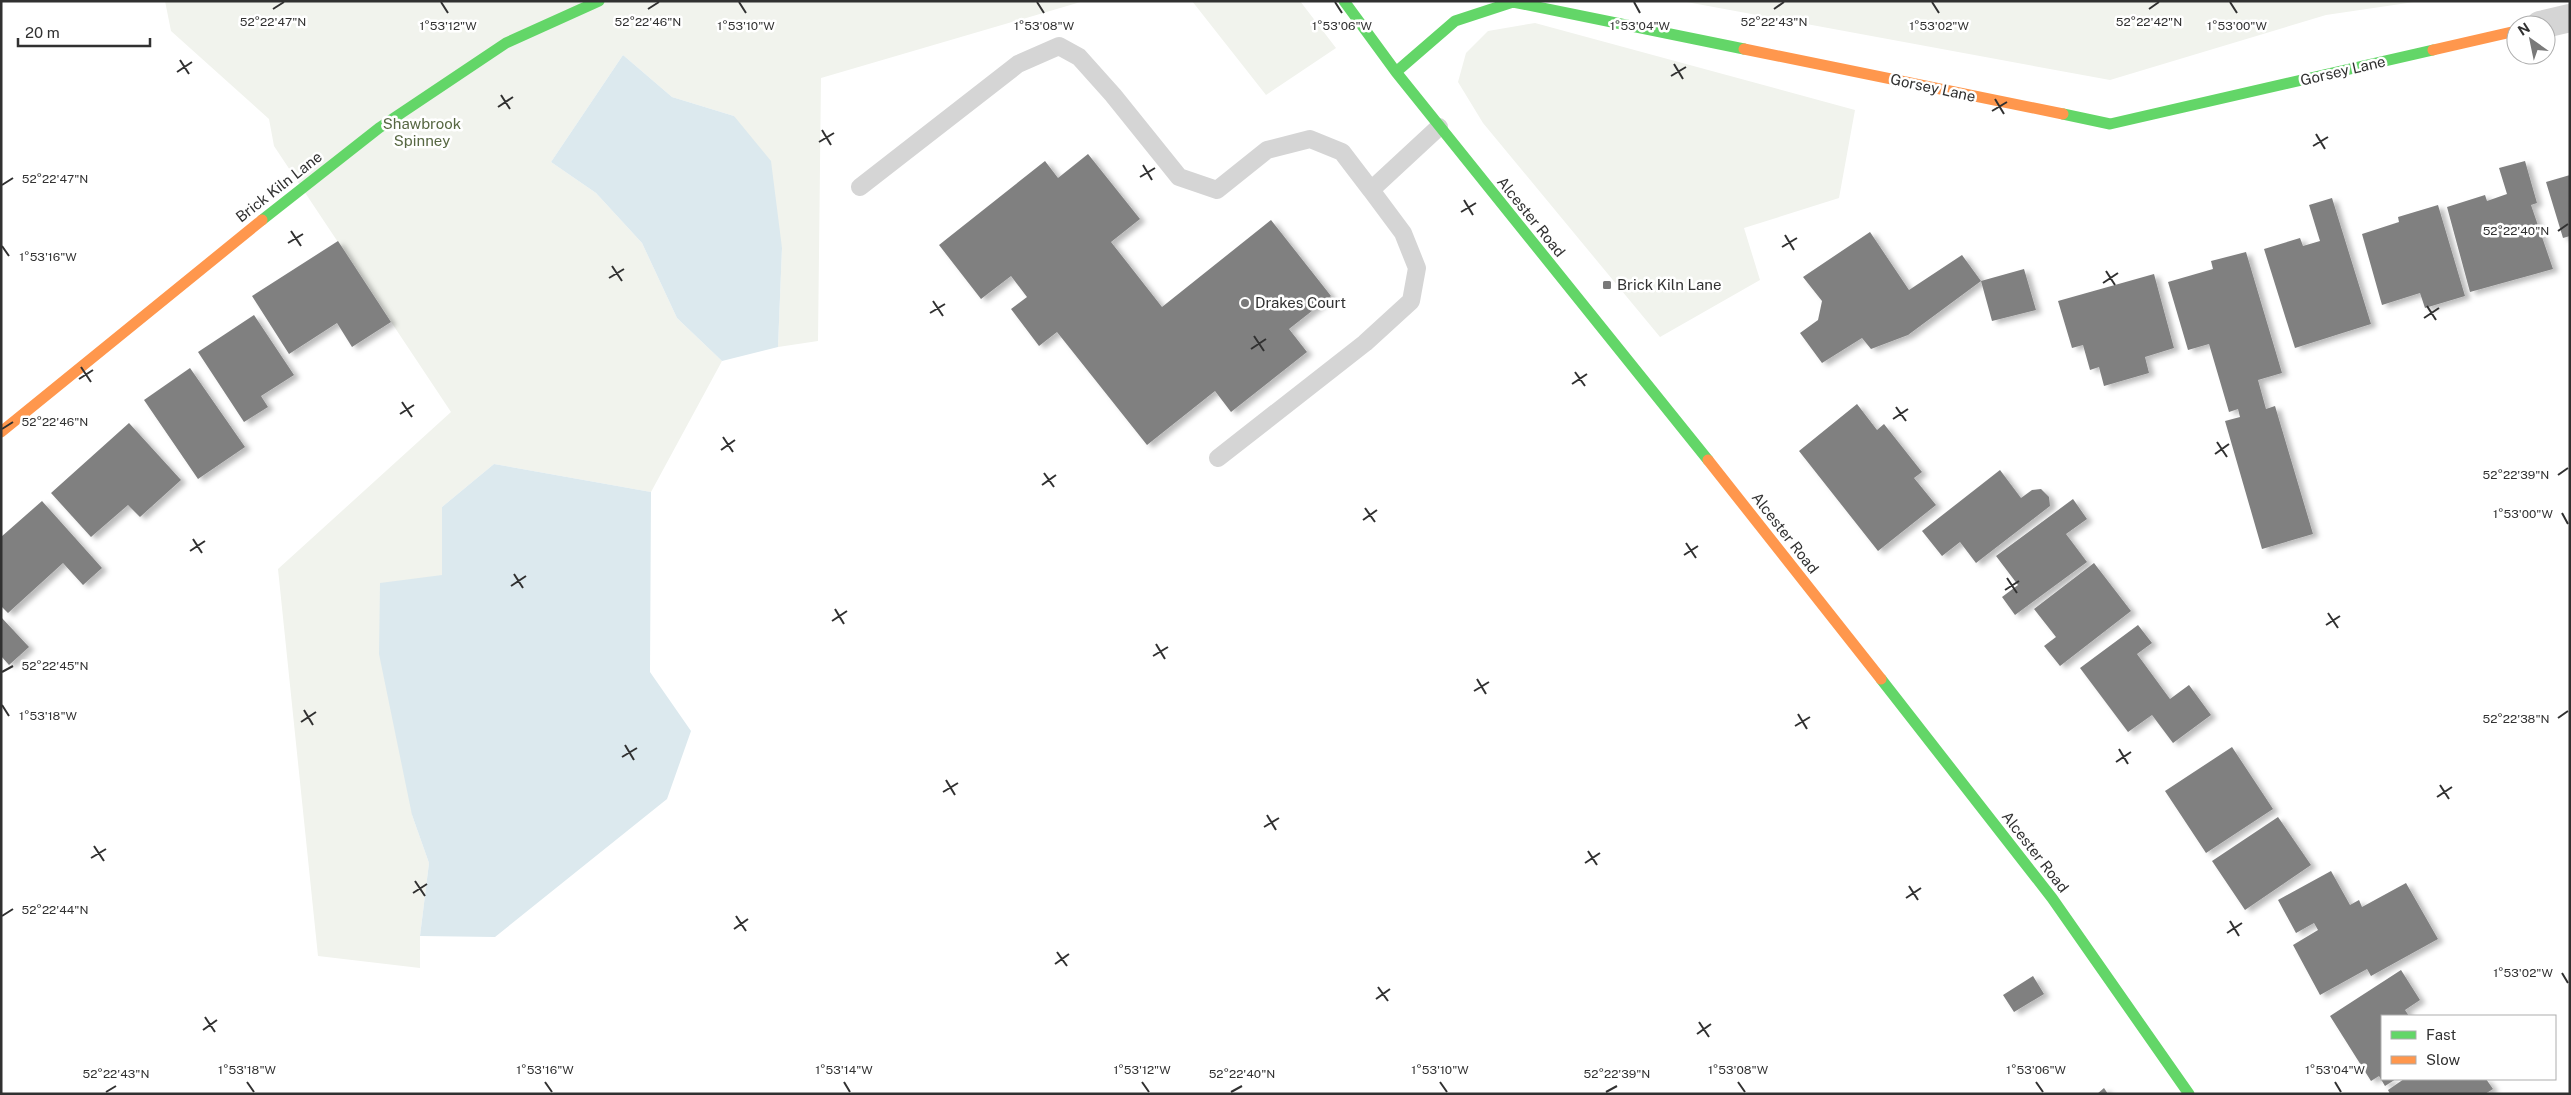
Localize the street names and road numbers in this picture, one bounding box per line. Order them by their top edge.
street label: Gorsey Lane [2299,52,2387,89]
street label: Gorsey Lane [1889,70,1977,105]
street label: Brick Kiln Lane [232,148,325,225]
street label: Alcester Road [1494,173,1569,260]
street label: Alcester Road [1749,489,1822,577]
street label: Alcester Road [1999,808,2072,896]

